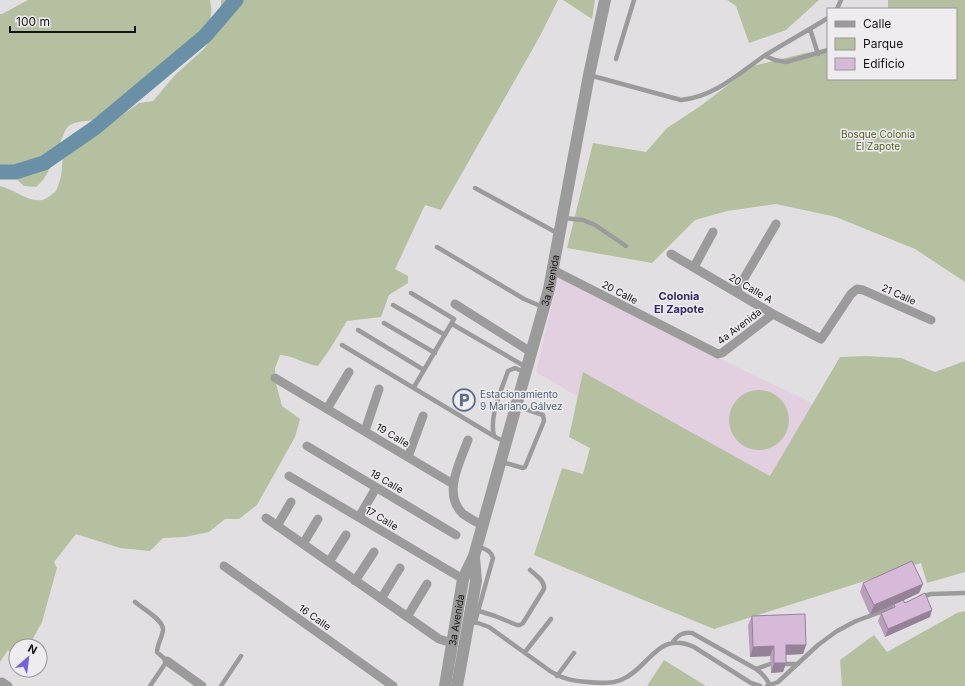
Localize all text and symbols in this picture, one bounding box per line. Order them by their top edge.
scale bar [10,8,135,34]
legend [827,8,957,80]
text: 100 m [16,14,50,29]
text: Calle [863,16,891,31]
text: Parque [863,36,903,51]
text: Edificio [863,56,905,71]
park label: Bosque Colonia El Zapote [841,128,915,152]
street label: 3a Avenida [539,254,561,307]
street label: 20 Calle A [727,271,775,305]
street label: 20 Calle [600,278,640,306]
street label: 21 Calle [880,281,918,307]
district label: Colonia El Zapote [654,289,704,316]
street label: 4a Avenida [714,305,764,347]
parking icon: Estacionamiento 9 Mariano Gálvez [451,387,477,413]
place label: Estacionamiento 9 Mariano Gálvez [480,388,563,412]
street label: 19 Calle [374,420,412,450]
street label: 18 Calle [368,466,406,496]
street label: 17 Calle [363,504,401,533]
street label: 3a Avenida [446,593,466,647]
street label: 16 Calle [297,602,334,633]
north arrow [8,638,48,678]
text: N [26,641,40,657]

